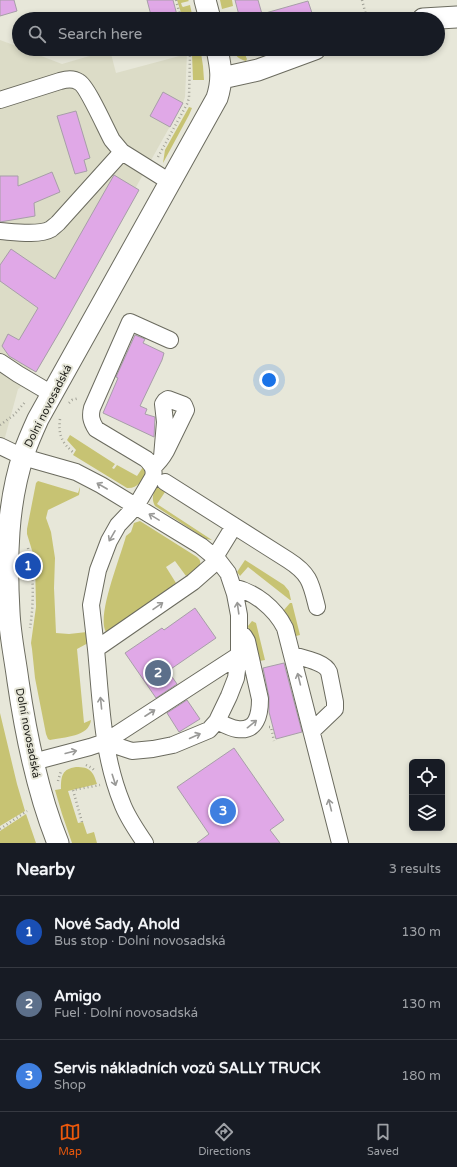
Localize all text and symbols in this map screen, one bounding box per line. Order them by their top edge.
search box [12,12,445,56]
icon: search [26,23,48,45]
text: Search here [58,25,142,43]
street label: Dolní novosadská [21,362,75,450]
your location [259,370,279,390]
one-way arrow [96,482,108,490]
one-way arrow [149,513,160,521]
one-way arrow [107,530,115,542]
pin: 1 [15,551,41,581]
one-way arrow [152,602,163,610]
one-way arrow [234,602,242,615]
pin: 2 [145,658,171,688]
one-way arrow [294,673,302,686]
street label: Dolní novosadská [13,687,43,779]
one-way arrow [97,697,105,710]
one-way arrow [144,709,155,717]
one-way arrow [247,719,257,728]
one-way arrow [189,732,201,739]
one-way arrow [64,748,77,755]
map controls [409,759,445,831]
button: locate [409,759,445,795]
one-way arrow [111,773,118,786]
button: layers [409,795,445,831]
pin: 3 [210,796,236,826]
one-way arrow [326,799,333,812]
text: Nearby [16,859,75,880]
text: 3 results [389,861,441,877]
text: Nové Sady, Ahold [54,915,180,933]
text: 1 [25,924,33,940]
text: 130 m [401,924,441,940]
text: Bus stop · Dolní novosadská [54,933,226,949]
text: Amigo [54,987,101,1005]
text: 2 [25,996,33,1012]
text: 130 m [401,996,441,1012]
text: Fuel · Dolní novosadská [54,1005,198,1021]
text: Servis nákladních vozů SALLY TRUCK [54,1059,321,1077]
text: 3 [25,1068,33,1084]
text: 180 m [401,1068,441,1084]
text: Shop [54,1077,86,1093]
tab: Map [58,1121,82,1158]
tab: Directions [198,1121,251,1158]
tab: Saved [367,1121,399,1158]

